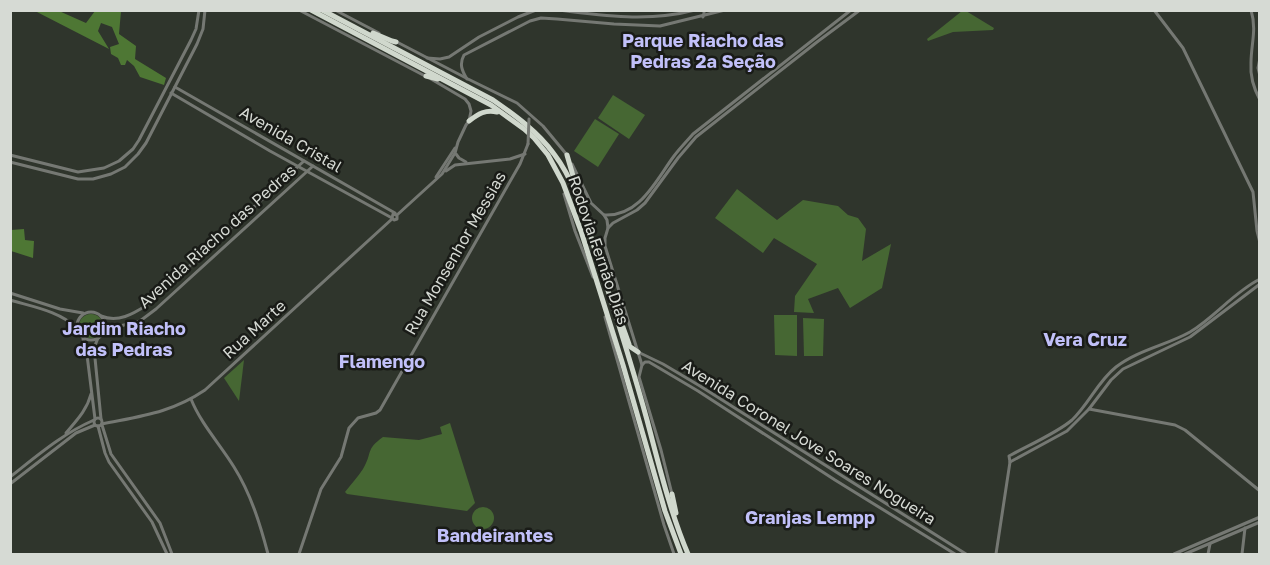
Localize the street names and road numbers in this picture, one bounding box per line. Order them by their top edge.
street label: Avenida Cristal [236,102,346,176]
street label: Avenida Riacho das Pedras [134,160,300,312]
street label: Rua Monsenhor Messias [400,168,510,338]
street label: Rodovia Fernão Dias [564,173,634,327]
street label: Rua Marte [218,295,290,363]
street label: Avenida Coronel Jove Soares Nogueira [678,355,940,529]

